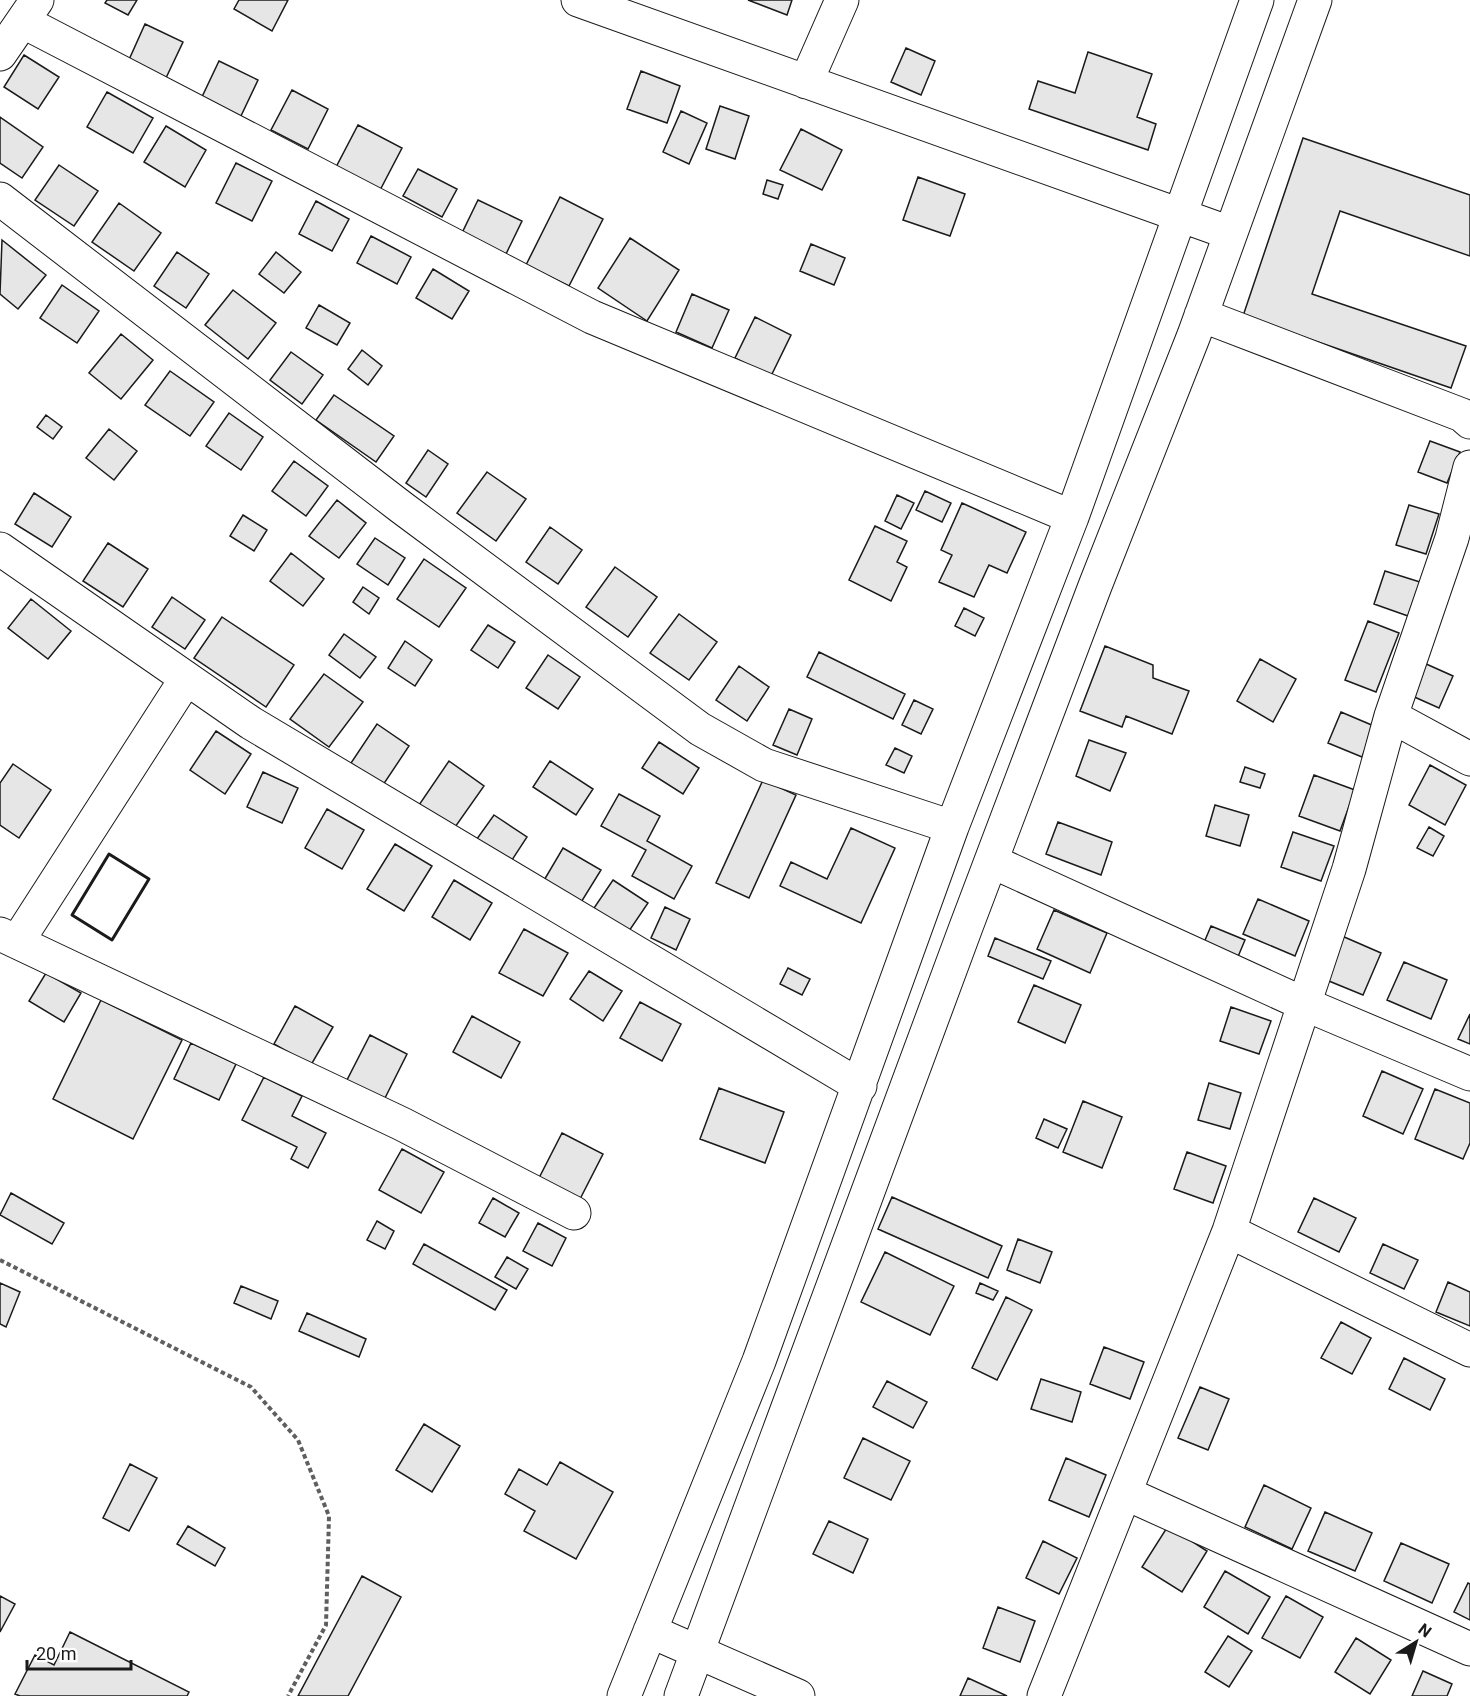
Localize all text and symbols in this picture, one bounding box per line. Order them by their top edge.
north arrow [1386,1612,1446,1672]
text: N [1414,1619,1435,1641]
scale bar [27,1633,130,1671]
text: 20 m [36,1643,76,1664]

